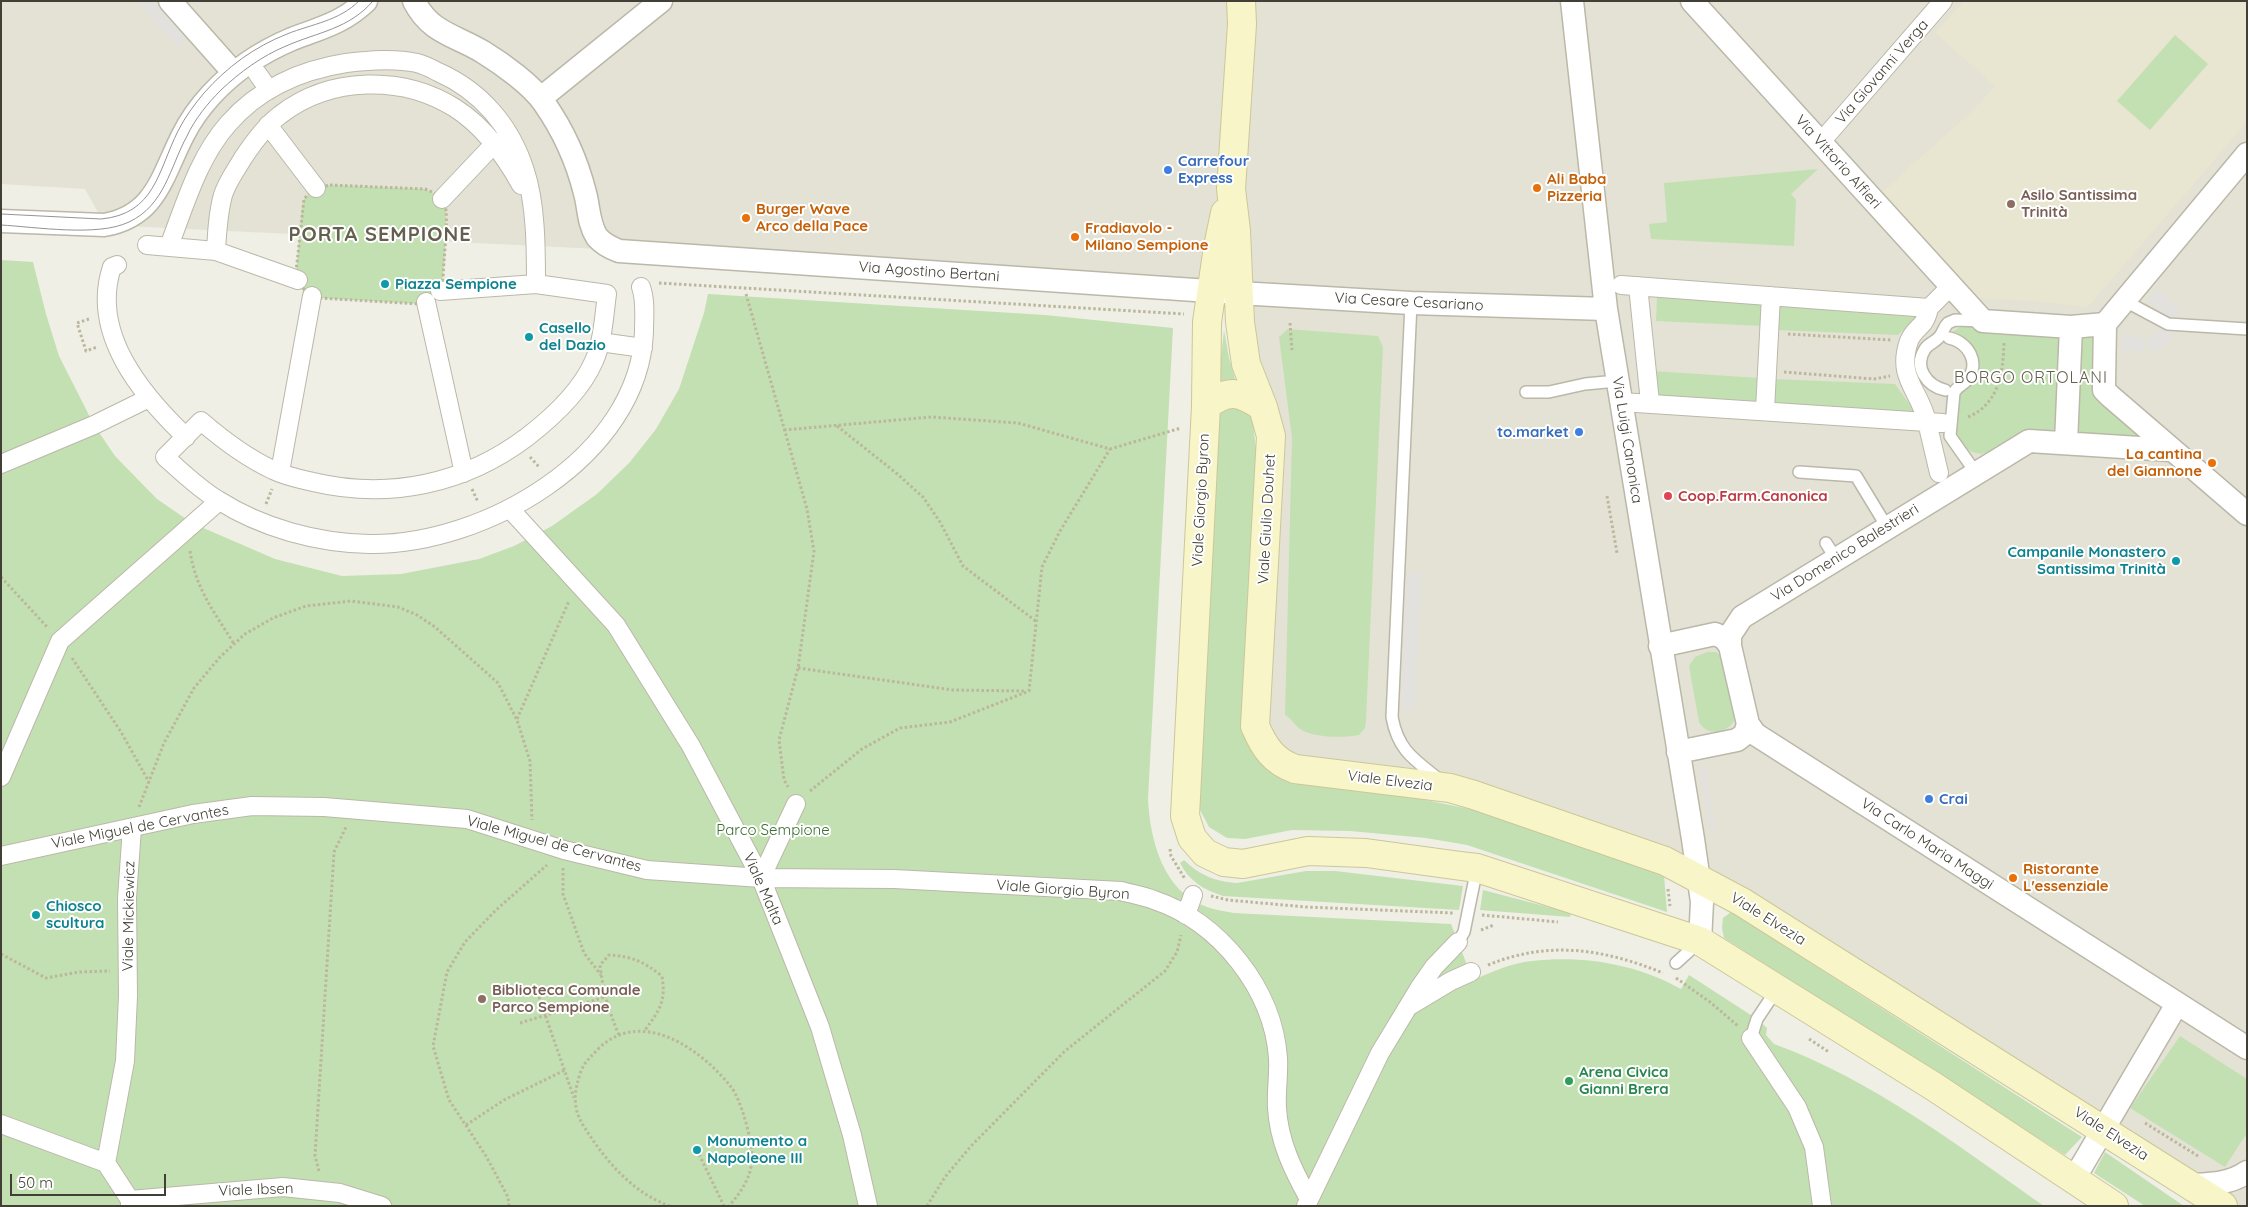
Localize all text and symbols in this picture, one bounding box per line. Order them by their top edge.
street label: Via Giovanni Verga [1832,16,1932,128]
street label: Via Vittorio Alfieri [1791,111,1885,213]
place label: Carrefour Express [1178,152,1249,187]
marker: Carrefour Express [1162,164,1174,176]
place label: Ali Baba Pizzeria [1547,170,1606,205]
marker: Ali Baba Pizzeria [1531,182,1543,194]
place label: Asilo Santissima Trinità [2021,186,2137,221]
marker: Asilo Santissima Trinità [2005,198,2017,210]
place label: Burger Wave Arco della Pace [756,200,868,235]
marker: Burger Wave Arco della Pace [740,212,752,224]
place label: Fradiavolo - Milano Sempione [1085,219,1209,254]
district label: PORTA SEMPIONE [287,223,473,247]
marker: Fradiavolo - Milano Sempione [1069,231,1081,243]
street label: Via Agostino Bertani [858,258,1000,286]
place label: Piazza Sempione [395,275,517,293]
marker: Piazza Sempione [379,278,391,290]
street label: Via Cesare Cesariano [1334,289,1484,315]
place label: Casello del Dazio [539,319,606,354]
marker: Casello del Dazio [523,331,535,343]
district label: BORGO ORTOLANI [1952,368,2110,388]
street label: Via Luigi Canonica [1608,375,1646,505]
place label: to.market [1497,423,1569,441]
marker: to.market [1573,426,1585,438]
street label: Viale Giorgio Byron [1189,433,1213,567]
place label: La cantina del Giannone [2107,445,2202,480]
street label: Viale Giulio Douhet [1255,453,1279,585]
marker: La cantina del Giannone [2206,457,2218,469]
place label: Coop.Farm.Canonica [1678,487,1828,505]
marker: Coop.Farm.Canonica [1662,490,1674,502]
street label: Via Domenico Balestrieri [1768,500,1922,606]
place label: Campanile Monastero Santissima Trinità [2007,543,2166,578]
marker: Campanile Monastero Santissima Trinità [2170,555,2182,567]
street label: Viale Elvezia [1346,767,1434,795]
place label: Crai [1939,790,1968,808]
marker: Crai [1923,793,1935,805]
street label: Via Carlo Maria Maggi [1857,794,1997,894]
street label: Viale Miguel de Cervantes [50,801,230,853]
street label: Viale Miguel de Cervantes [465,812,643,876]
park label: Parco Sempione [716,821,830,839]
street label: Viale Malta [739,850,787,928]
place label: Ristorante L'essenziale [2023,860,2109,895]
street label: Viale Mickiewicz [119,861,139,971]
marker: Ristorante L'essenziale [2007,872,2019,884]
street label: Viale Giorgio Byron [996,876,1130,904]
street label: Viale Elvezia [1727,889,1809,949]
place label: Chiosco scultura [46,897,105,932]
marker: Chiosco scultura [30,909,42,921]
place label: Biblioteca Comunale Parco Sempione [492,981,641,1016]
marker: Biblioteca Comunale Parco Sempione [476,993,488,1005]
place label: Arena Civica Gianni Brera [1579,1063,1669,1098]
marker: Arena Civica Gianni Brera [1563,1075,1575,1087]
street label: Viale Elvezia [2070,1103,2152,1165]
place label: Monumento a Napoleone III [707,1132,807,1167]
marker: Monumento a Napoleone III [691,1144,703,1156]
scale bar [12,1164,169,1196]
text: 50 m [18,1173,53,1192]
street label: Viale Ibsen [218,1180,294,1200]

